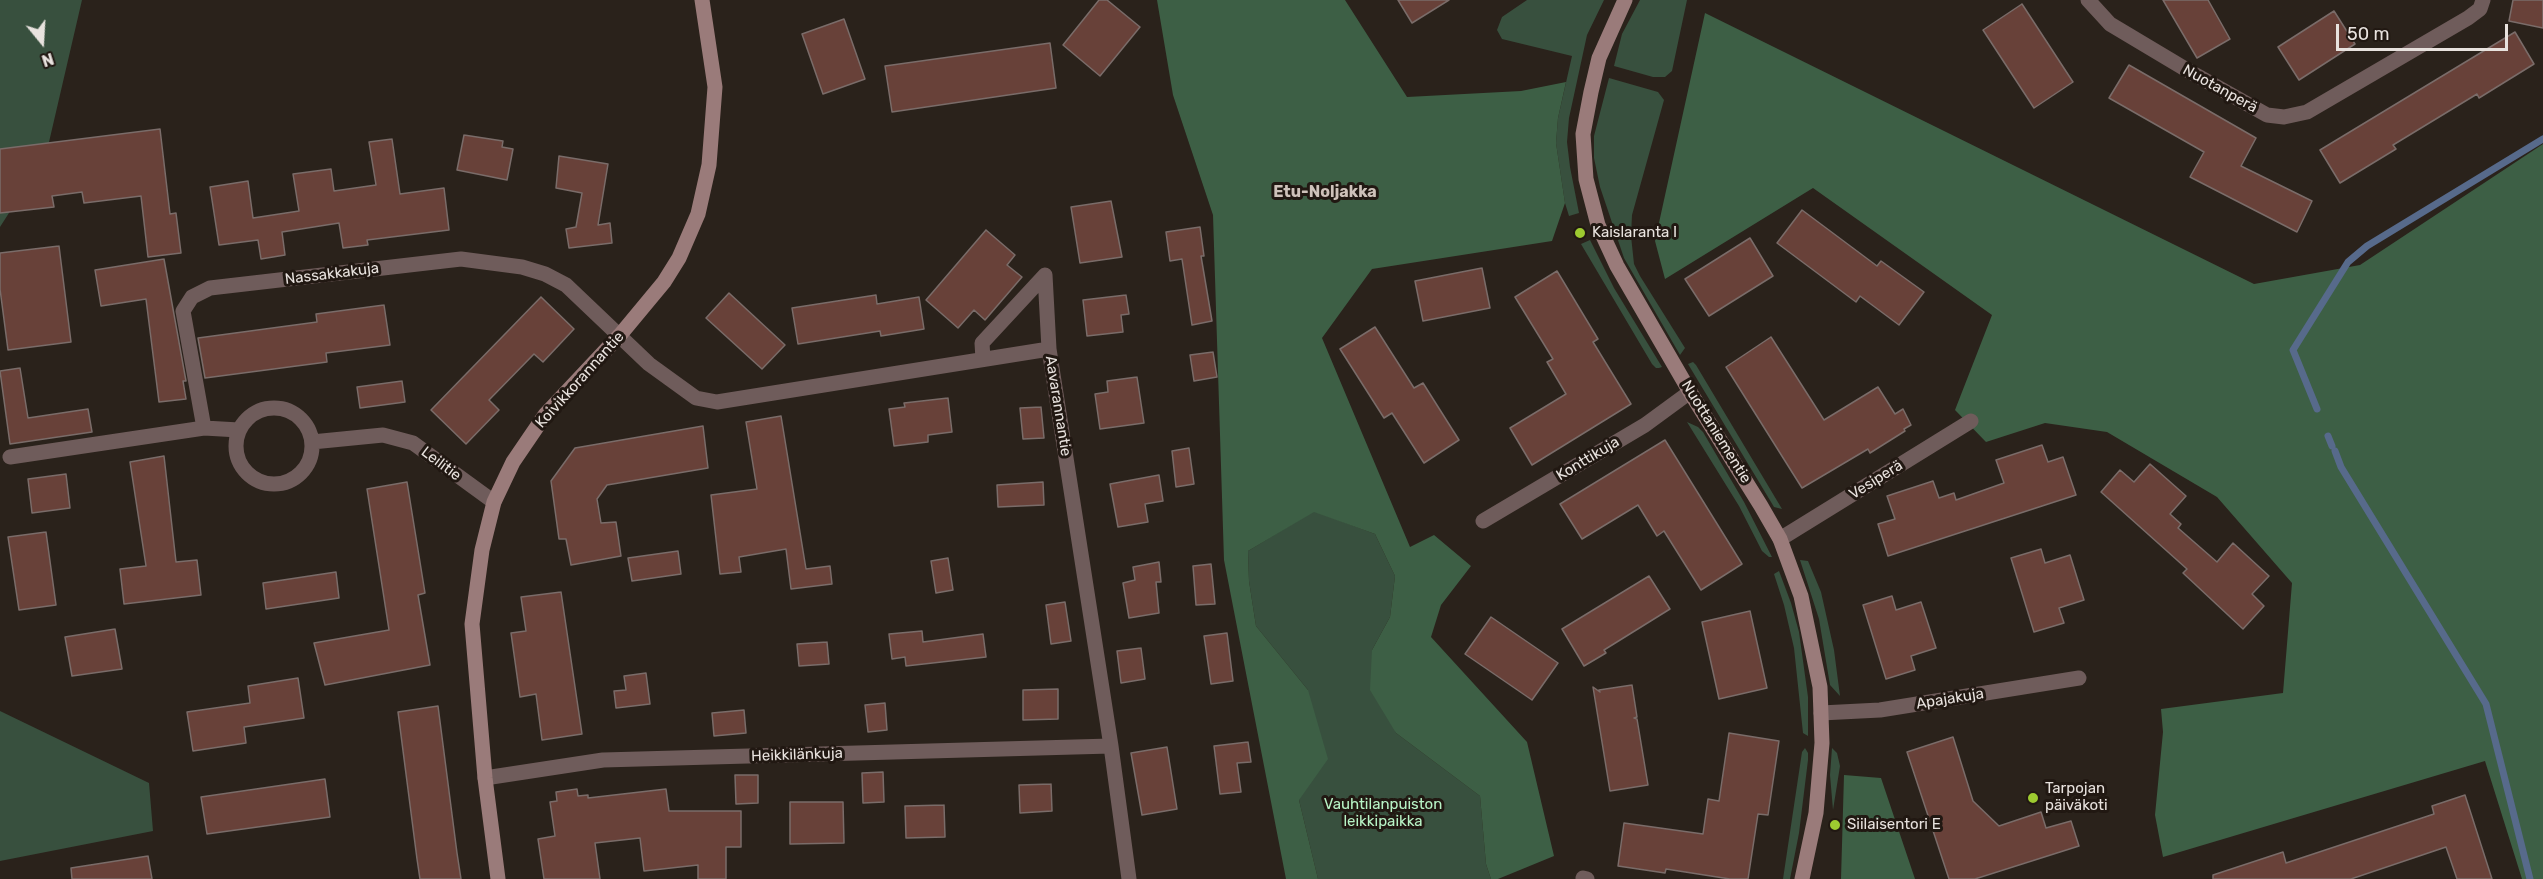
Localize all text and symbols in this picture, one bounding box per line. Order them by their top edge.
north arrow [12,12,72,72]
scale bar [2339,12,2512,50]
text: 50 m [2347,23,2390,45]
text: N [39,49,56,70]
street label: Nuotanperä [2180,61,2260,117]
district label: Etu-Noljakka [1273,182,1377,202]
place label: Kaislaranta I [1592,224,1677,242]
marker: Kaislaranta I [1573,226,1587,240]
street label: Nassakkakuja [284,259,380,289]
street label: Koivikkorannantie [532,328,628,432]
street label: Aavarannantie [1041,354,1075,458]
street label: Nuottaniementie [1677,377,1755,487]
street label: Konttikuja [1553,433,1623,485]
street label: Leilitie [417,443,465,485]
street label: Vesiperä [1846,456,1906,504]
street label: Apajakuja [1915,685,1985,713]
street label: Heikkilänkuja [751,744,843,766]
place label: Tarpojan päiväkoti [2045,780,2108,815]
marker: Tarpojan päiväkoti [2026,791,2040,805]
park label: Vauhtilanpuiston leikkipaikka [1324,796,1442,831]
place label: Siilaisentori E [1847,816,1941,834]
marker: Siilaisentori E [1828,818,1842,832]

